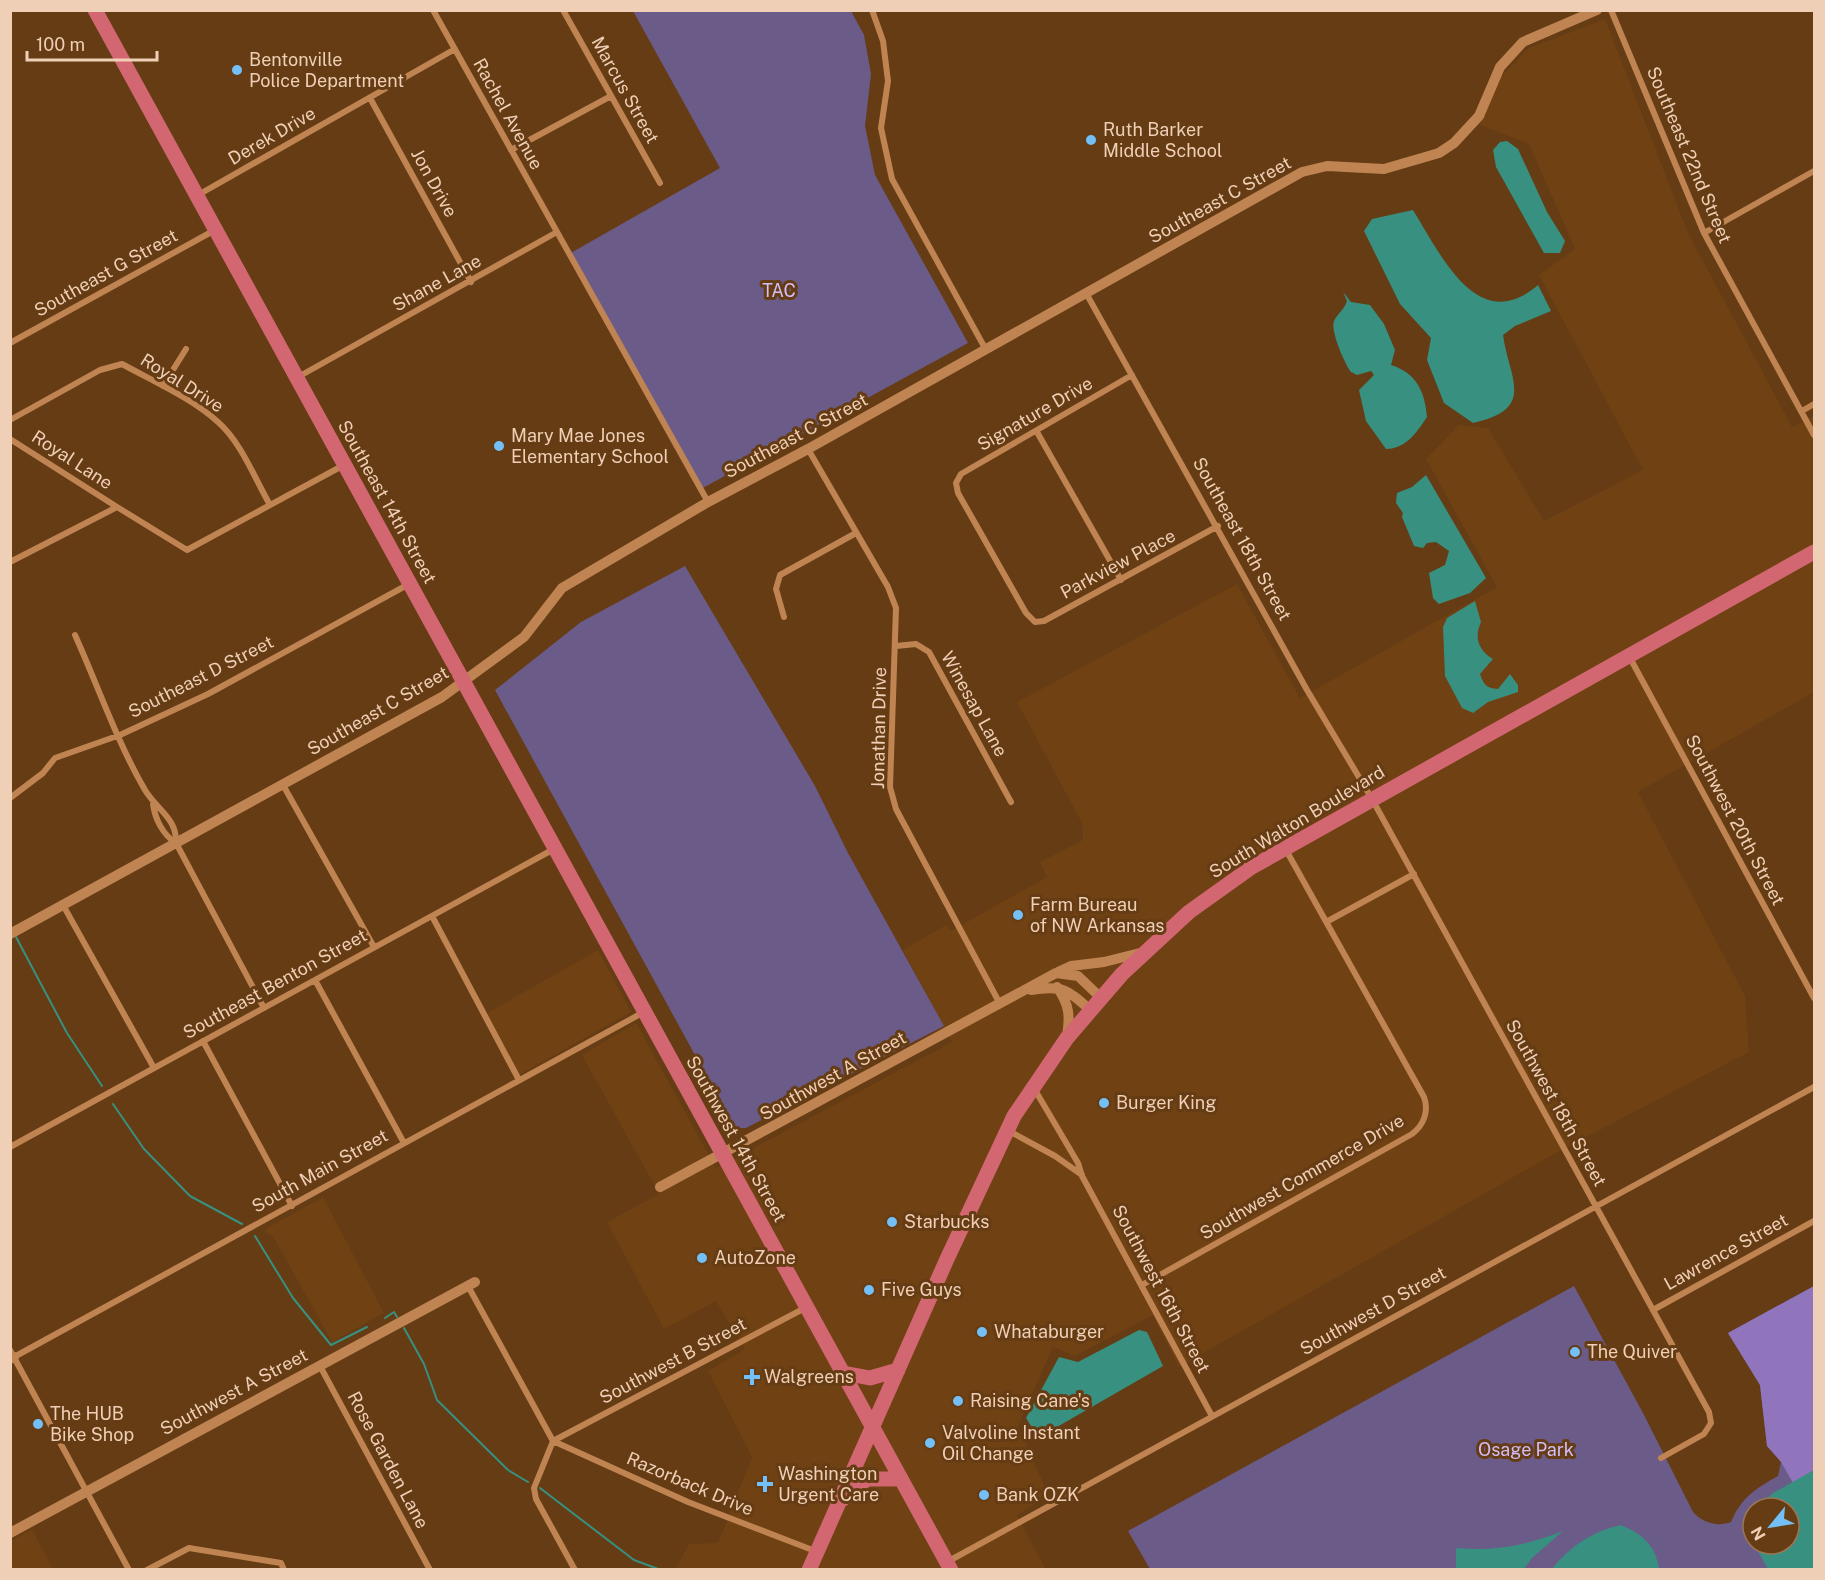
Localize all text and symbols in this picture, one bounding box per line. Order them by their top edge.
scale bar [27,24,158,62]
street label: Marcus Street [587,33,663,147]
text: 100 m [36,34,85,55]
place label: Bentonville Police Department [249,49,404,91]
street label: Rachel Avenue [469,55,548,173]
marker: Bentonville Police Department [230,63,244,77]
street label: Southeast 22nd Street [1643,63,1736,246]
street label: Derek Drive [224,102,319,169]
place label: Ruth Barker Middle School [1103,119,1222,161]
marker: Ruth Barker Middle School [1084,133,1098,147]
street label: Jon Drive [407,145,462,221]
street label: Southeast C Street [1145,152,1295,247]
street label: Southeast G Street [31,224,181,321]
street label: Shane Lane [389,250,485,315]
park label: TAC [762,280,796,301]
street label: Royal Drive [137,349,228,416]
street label: Signature Drive [973,372,1096,455]
street label: Southeast C Street [720,389,871,482]
street label: Southeast 14th Street [334,417,441,587]
place label: Mary Mae Jones Elementary School [511,425,669,467]
street label: Royal Lane [28,426,116,493]
marker: Mary Mae Jones Elementary School [492,439,506,453]
street label: Southeast 18th Street [1189,453,1296,624]
street label: Parkview Place [1057,524,1179,603]
street label: Southeast D Street [125,631,277,722]
street label: Winesap Lane [937,648,1012,760]
street label: Southeast C Street [303,662,452,760]
street label: Jonathan Drive [867,667,890,789]
street label: Southwest 20th Street [1682,731,1789,909]
street label: South Walton Boulevard [1205,761,1388,882]
place label: Farm Bureau of NW Arkansas [1030,894,1164,936]
marker: Farm Bureau of NW Arkansas [1011,908,1025,922]
street label: Southeast Benton Street [179,924,370,1043]
street label: Southwest 18th Street [1502,1016,1611,1190]
street label: Southwest A Street [756,1027,909,1124]
street label: Southwest 14th Street [682,1052,791,1226]
place label: Burger King [1116,1092,1216,1113]
marker: Burger King [1097,1096,1111,1110]
street label: Southwest Commerce Drive [1196,1109,1407,1244]
street label: South Main Street [248,1124,391,1217]
street label: Southwest 16th Street [1108,1201,1215,1376]
street label: Lawrence Street [1660,1209,1791,1294]
place label: Starbucks [904,1211,989,1232]
marker: Starbucks [885,1215,899,1229]
place label: AutoZone [714,1247,796,1268]
marker: AutoZone [695,1251,709,1265]
street label: Southwest D Street [1296,1262,1449,1359]
place label: Five Guys [881,1279,962,1300]
marker: Five Guys [862,1283,876,1297]
street label: Southwest B Street [596,1313,750,1408]
place label: Whataburger [994,1321,1104,1342]
marker: Whataburger [975,1325,989,1339]
place label: The Quiver [1587,1341,1677,1362]
street label: Southwest A Street [157,1344,311,1439]
marker: The Quiver [1568,1345,1582,1359]
place label: Walgreens [764,1366,854,1387]
marker: Walgreens [745,1370,759,1384]
street label: Rose Garden Lane [344,1388,433,1532]
place label: Raising Cane's [970,1390,1090,1411]
marker: Raising Cane's [951,1394,965,1408]
place label: The HUB Bike Shop [50,1403,134,1445]
marker: The HUB Bike Shop [31,1417,45,1431]
place label: Valvoline Instant Oil Change [942,1422,1080,1464]
marker: Valvoline Instant Oil Change [923,1436,937,1450]
park label: Osage Park [1478,1439,1574,1460]
street label: Razorback Drive [624,1447,757,1520]
place label: Washington Urgent Care [778,1463,879,1505]
marker: Washington Urgent Care [756,1475,774,1493]
place label: Bank OZK [996,1484,1079,1505]
marker: Bank OZK [977,1488,991,1502]
north arrow [1741,1496,1801,1556]
text: N [1747,1523,1770,1543]

